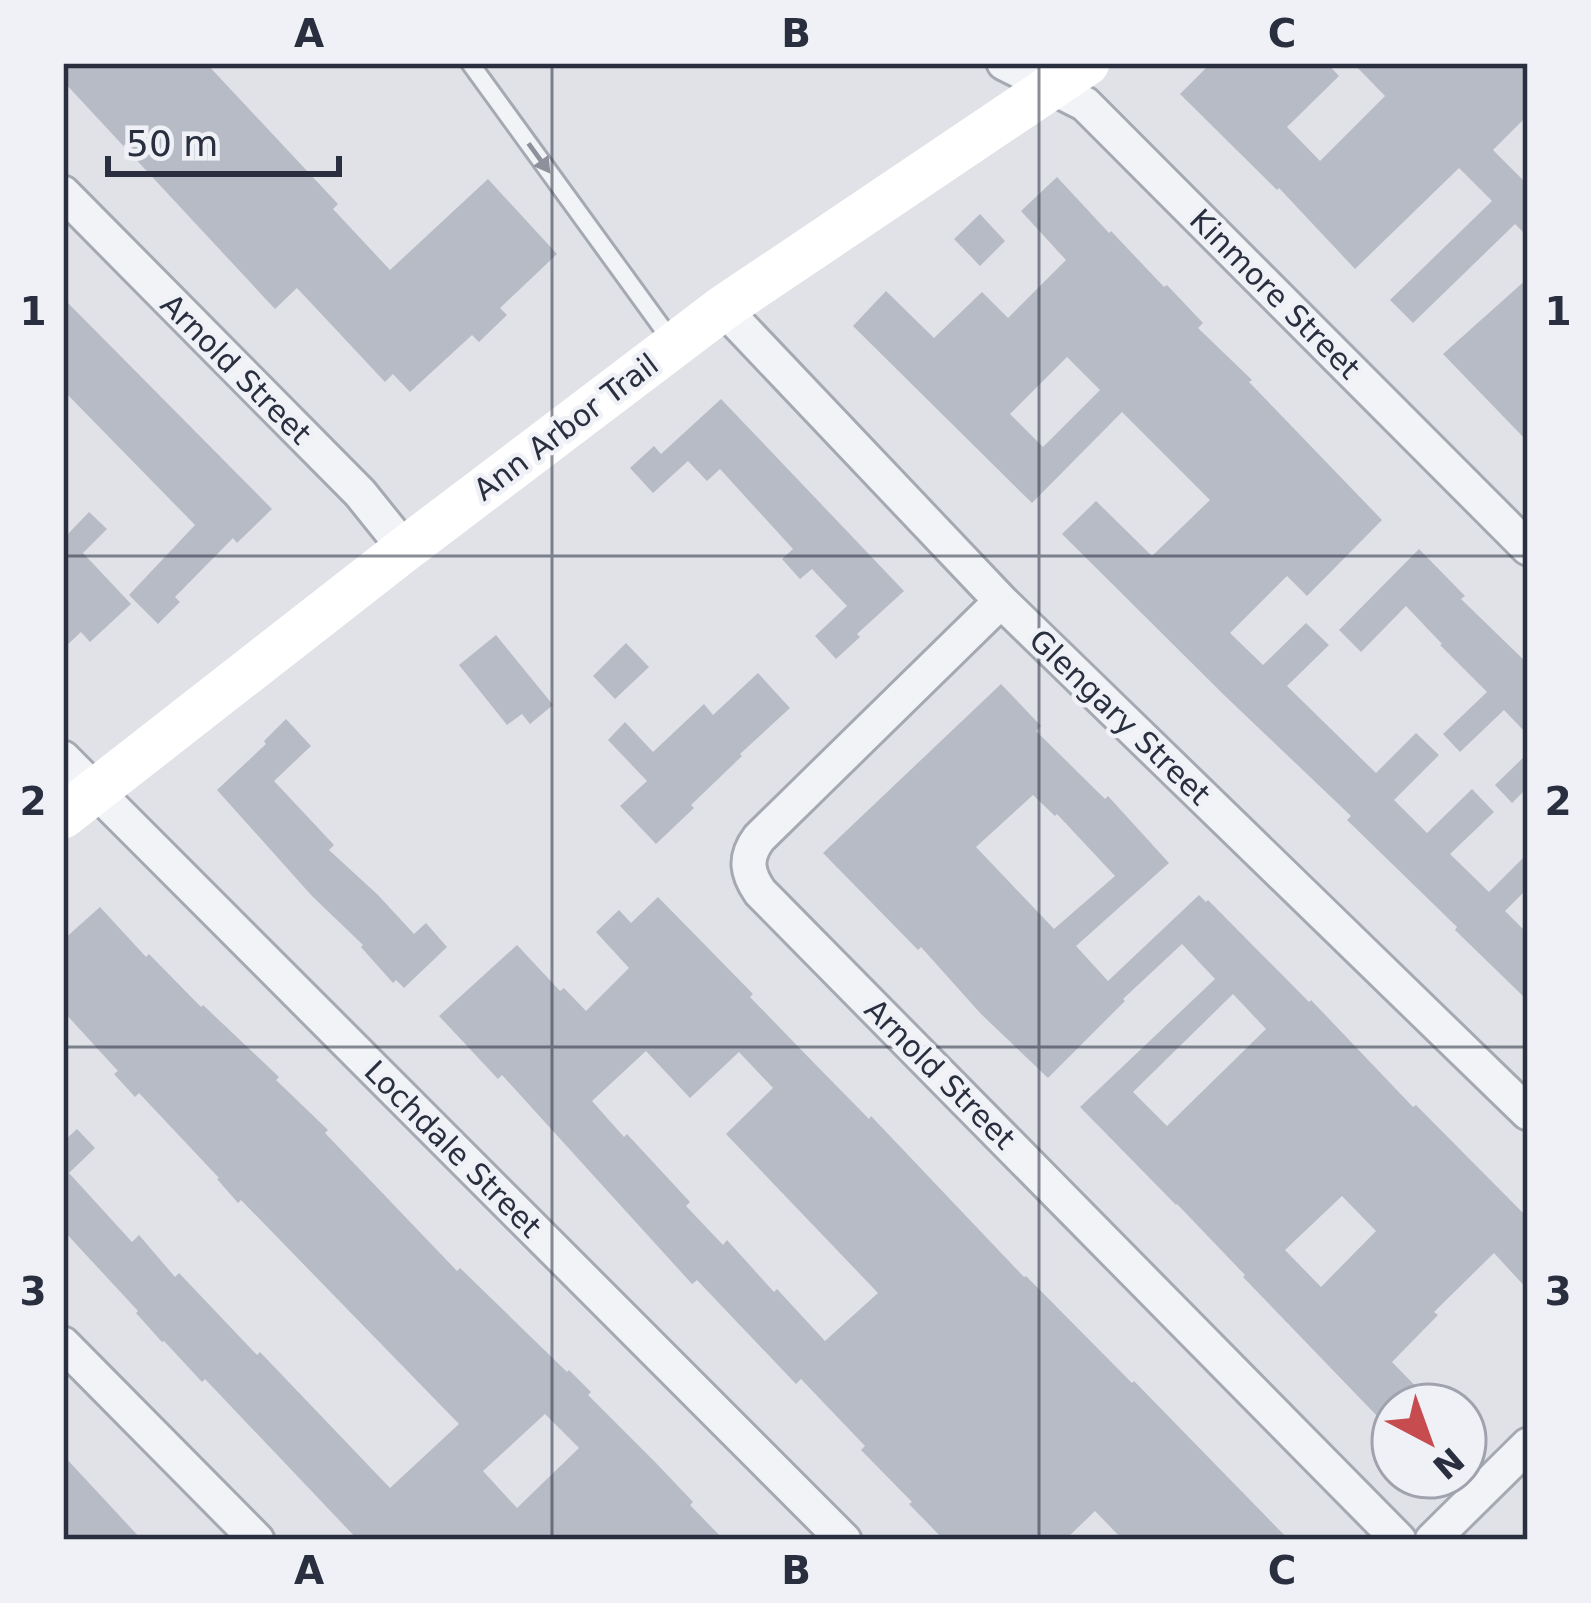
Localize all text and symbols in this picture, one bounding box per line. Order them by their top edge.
text: A [294,11,324,56]
text: B [781,11,811,56]
text: C [1268,11,1296,56]
scale bar [108,102,339,176]
text: 50 m [126,123,218,164]
one-way arrow [526,142,550,174]
street label: Kinmore Street [1183,202,1367,386]
street label: Arnold Street [154,287,318,451]
text: 1 [19,289,47,334]
text: 1 [1544,289,1572,334]
street label: Ann Arbor Trail [467,346,665,508]
street label: Glengary Street [1023,622,1218,812]
text: 2 [19,779,47,824]
text: 2 [1544,779,1572,824]
street label: Arnold Street [858,992,1022,1156]
street label: Lochdale Street [358,1054,549,1245]
text: 3 [19,1269,47,1314]
text: 3 [1544,1269,1572,1314]
north arrow [1369,1381,1489,1501]
text: N [1425,1439,1472,1487]
text: A [294,1548,324,1593]
text: B [781,1548,811,1593]
text: C [1268,1548,1296,1593]

